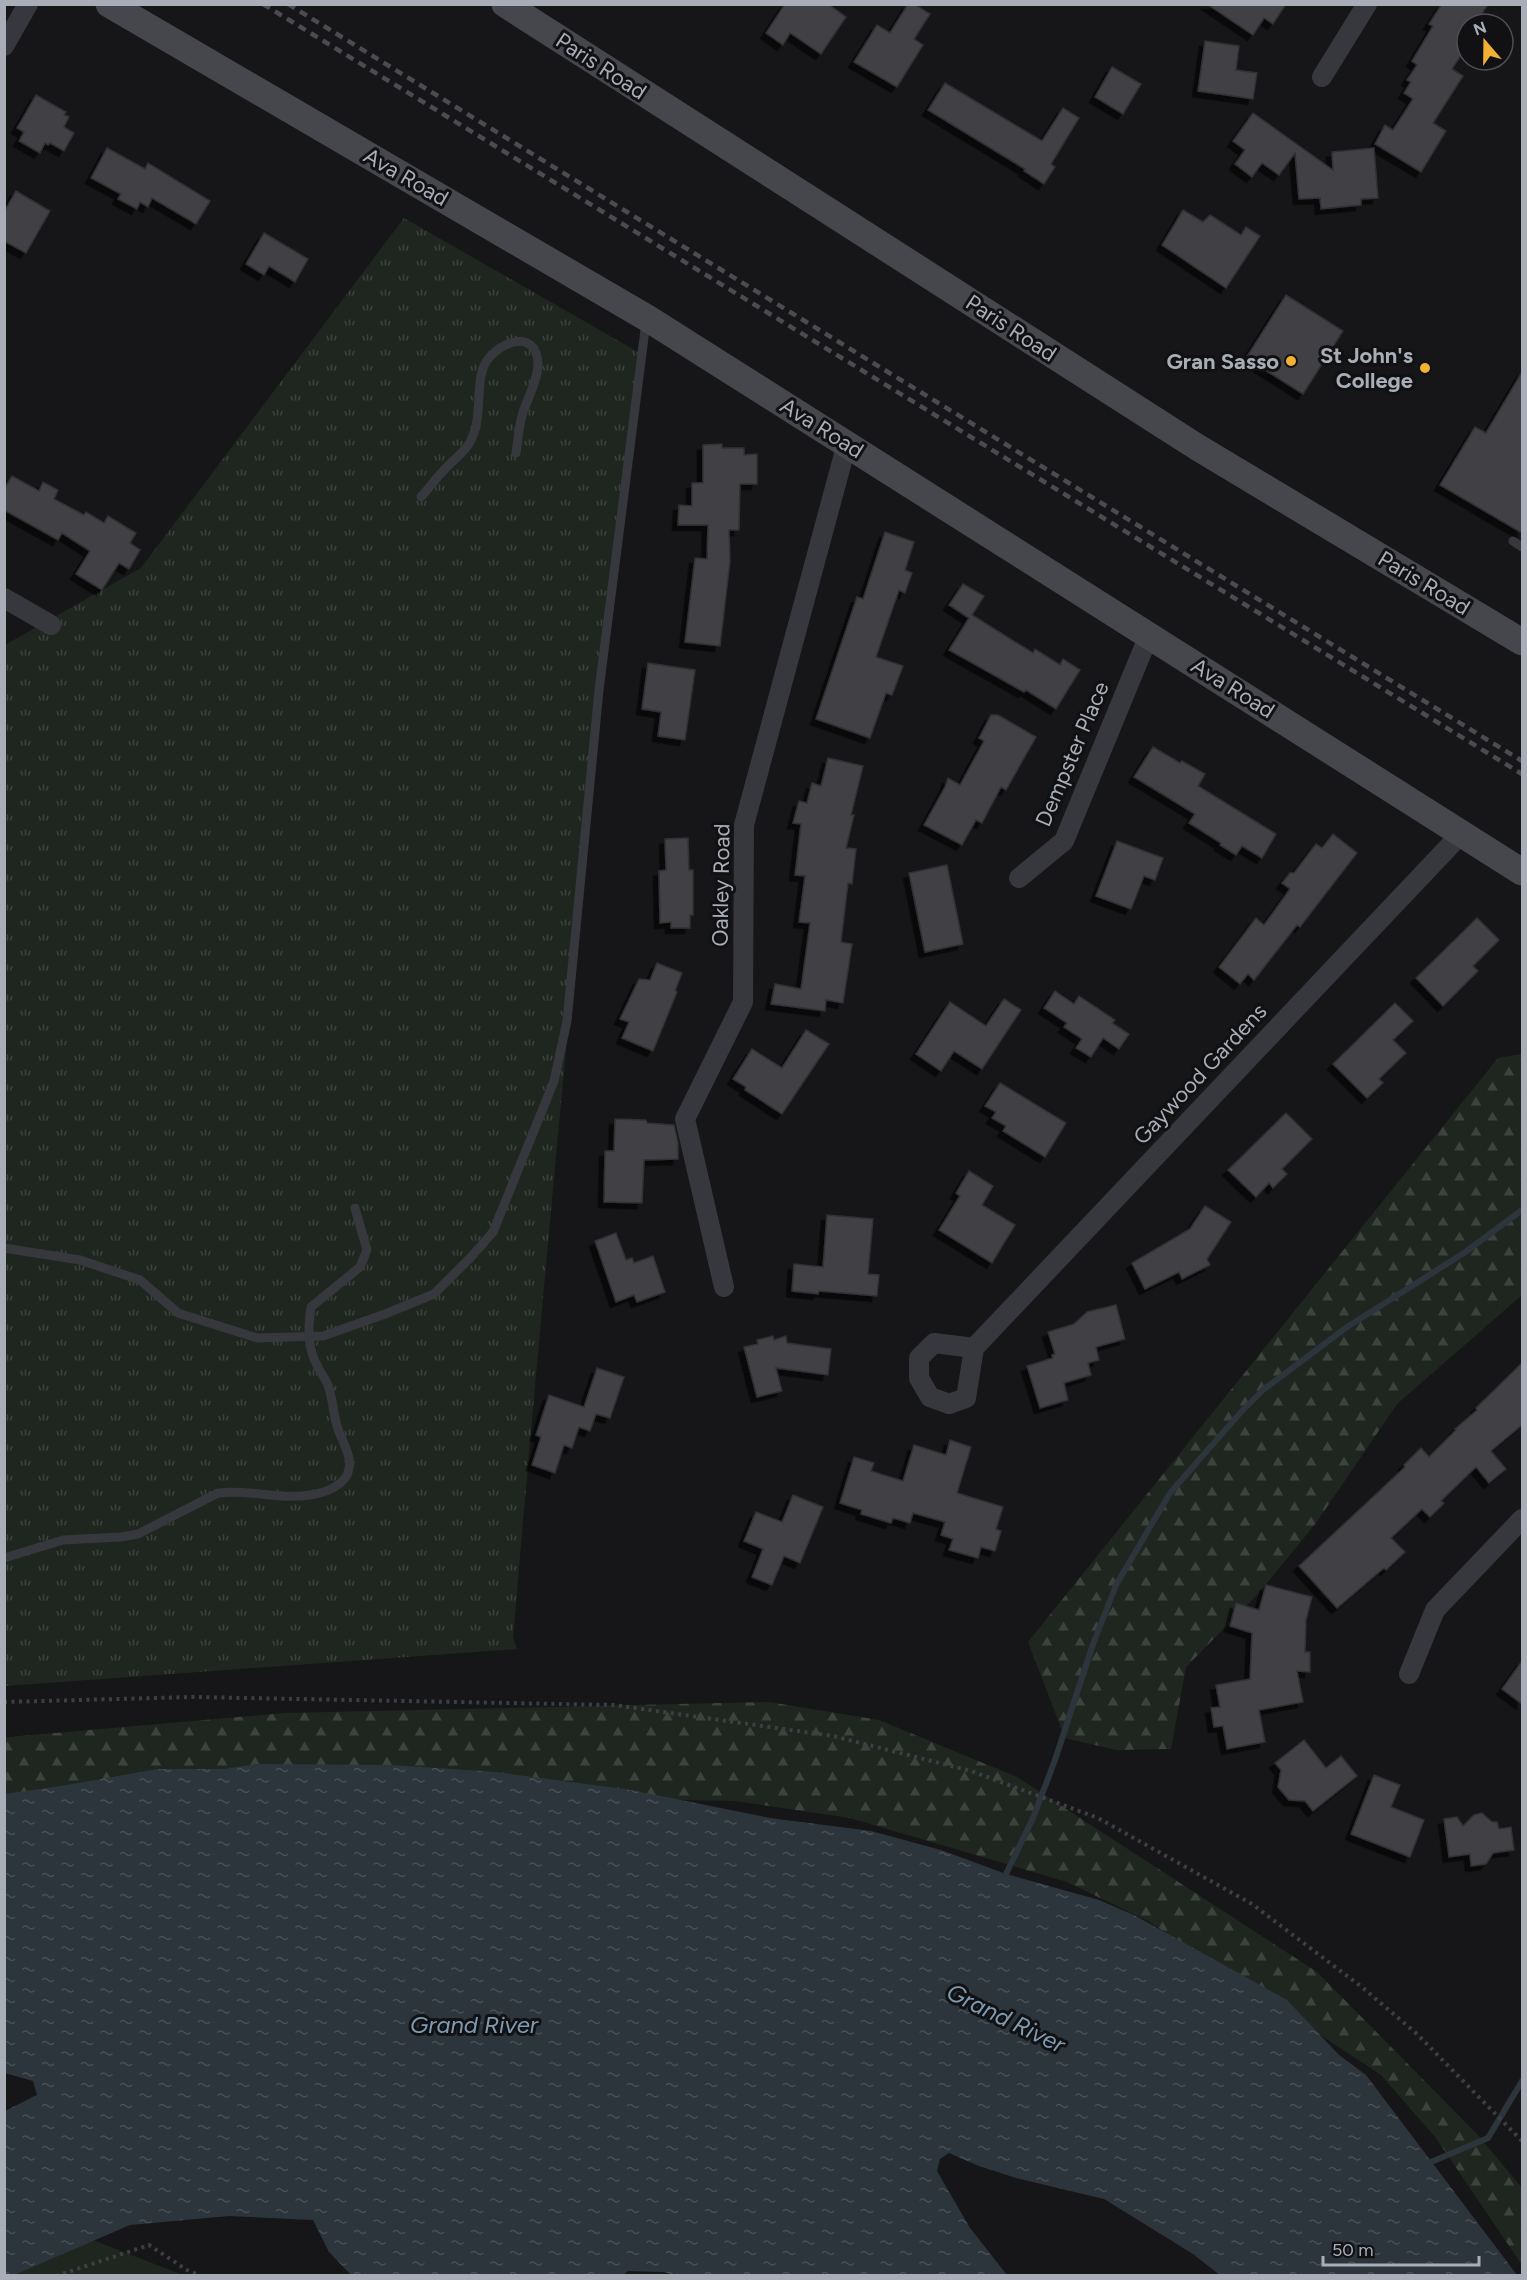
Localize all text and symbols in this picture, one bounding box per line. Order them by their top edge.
north arrow [1455,12,1515,72]
text: N [1471,17,1489,39]
street label: Paris Road [551,27,651,105]
street label: Ava Road [359,142,453,212]
street label: Paris Road [961,289,1061,367]
place label: St John's College [1320,342,1413,394]
place label: Gran Sasso [1167,348,1279,375]
marker: Gran Sasso [1284,354,1298,368]
marker: St John's College [1418,361,1432,375]
street label: Ava Road [775,392,869,464]
street label: Paris Road [1373,545,1475,621]
street label: Ava Road [1186,652,1280,724]
street label: Dempster Place [1029,677,1115,831]
street label: Oakley Road [706,823,736,947]
street label: Gaywood Gardens [1128,998,1272,1150]
water label: Grand River [942,1977,1071,2059]
water label: Grand River [410,2010,539,2039]
scale bar [1323,2229,1479,2267]
text: 50 m [1332,2239,1374,2261]

